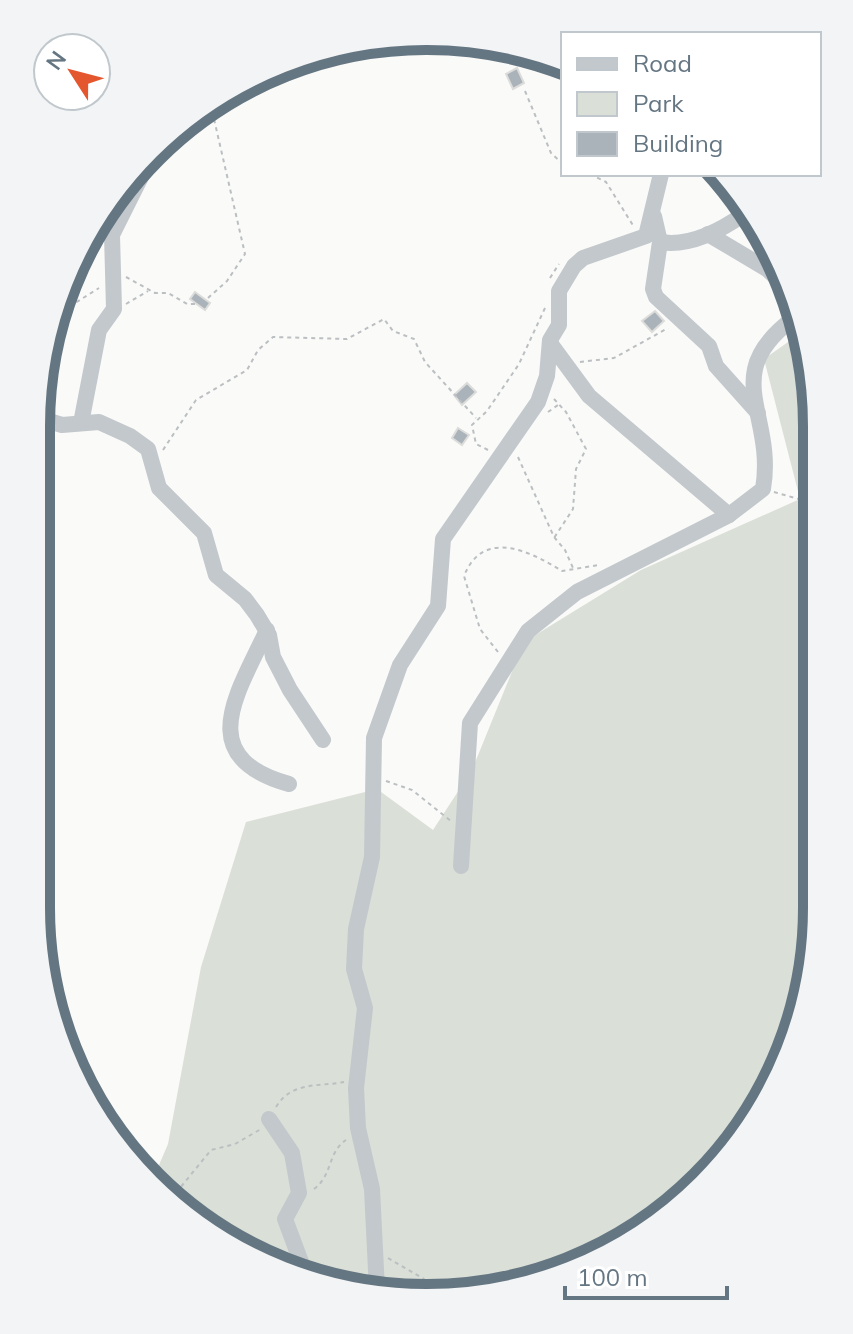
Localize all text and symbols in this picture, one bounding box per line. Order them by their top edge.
north arrow [32,32,112,112]
legend [561,32,821,176]
text: N [40,45,72,75]
text: Road [633,48,692,78]
text: Park [633,88,684,118]
text: Building [633,128,723,158]
scale bar [565,1250,727,1300]
text: 100 m [577,1262,648,1292]

